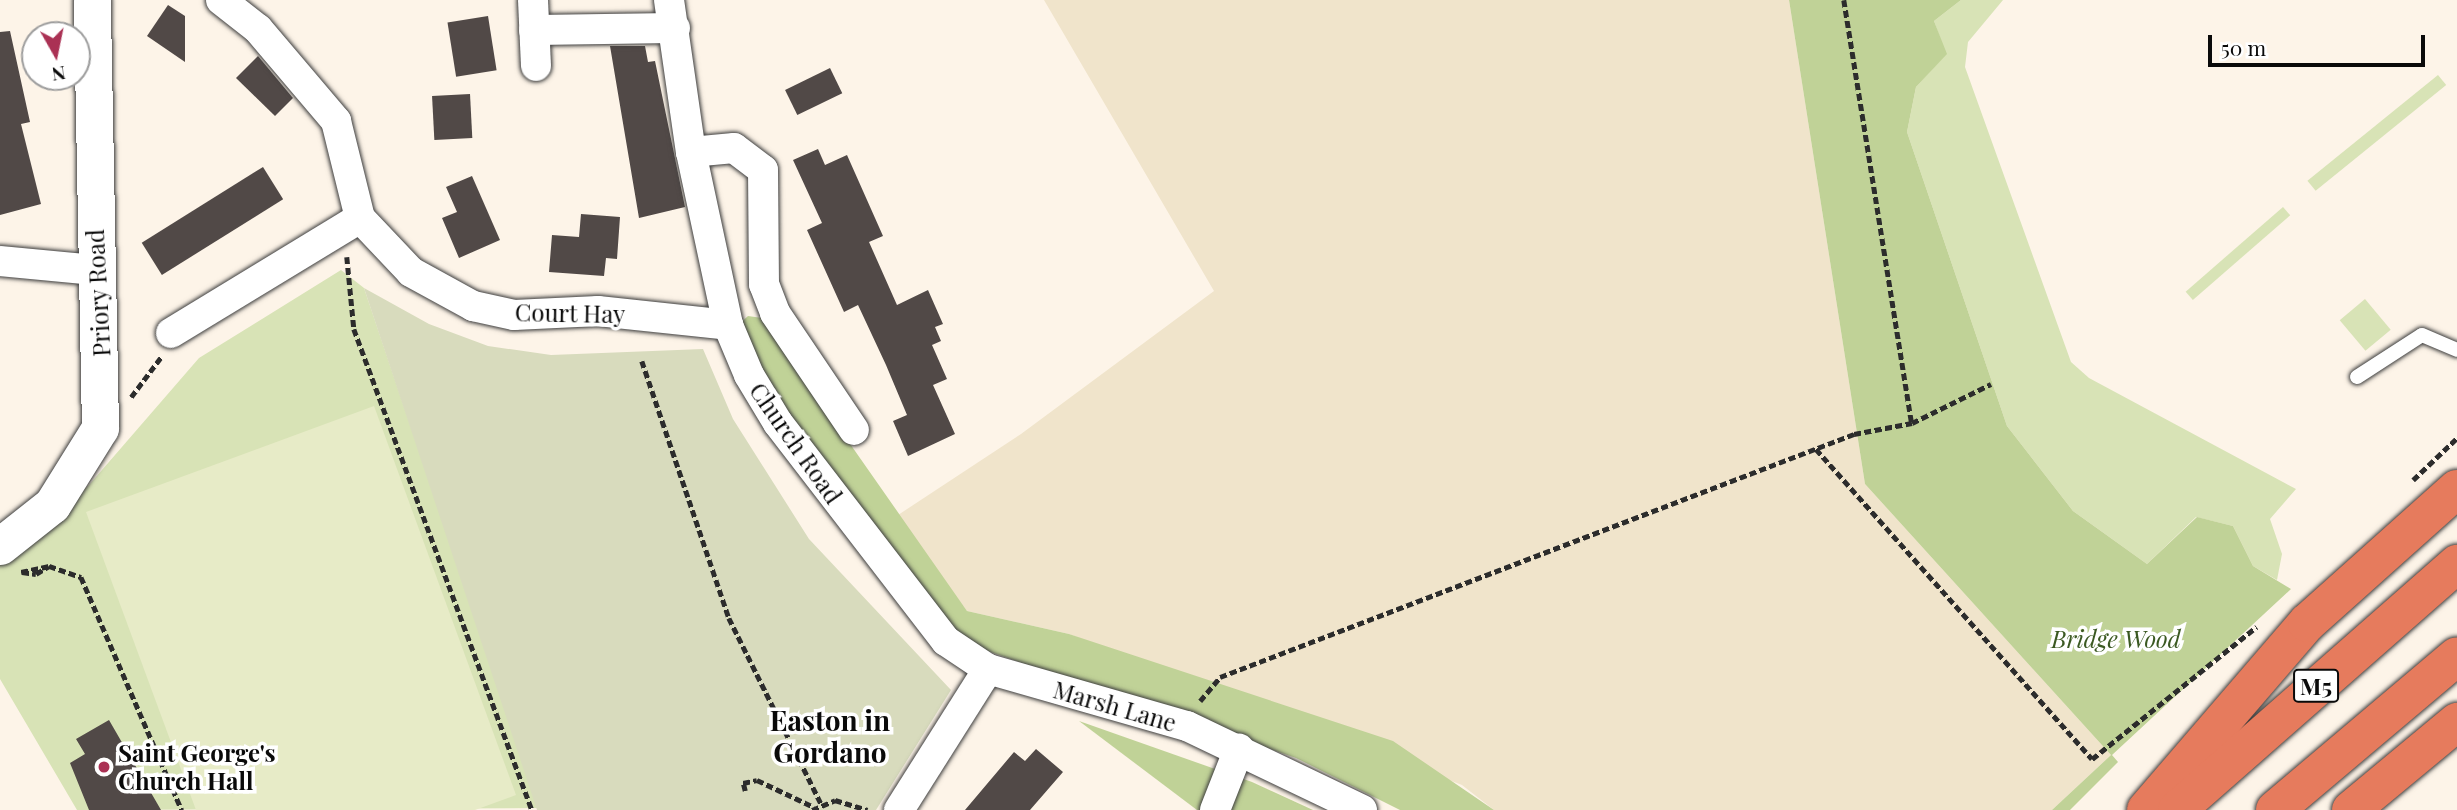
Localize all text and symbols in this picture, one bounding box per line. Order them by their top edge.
north arrow [21,21,91,91]
scale bar [2212,21,2429,65]
text: 50 m [2221,33,2266,61]
text: N [50,61,68,89]
street label: Priory Road [80,228,116,358]
street label: Court Hay [514,298,626,328]
street label: Church Road [744,377,848,509]
park label: Bridge Wood [2051,625,2181,653]
road number: M5 [2292,666,2340,706]
street label: Marsh Lane [1050,675,1180,737]
district label: Easton in Gordano [770,703,890,769]
place label: Saint George's Church Hall [118,739,276,795]
marker: Saint George's Church Hall [96,759,112,775]

